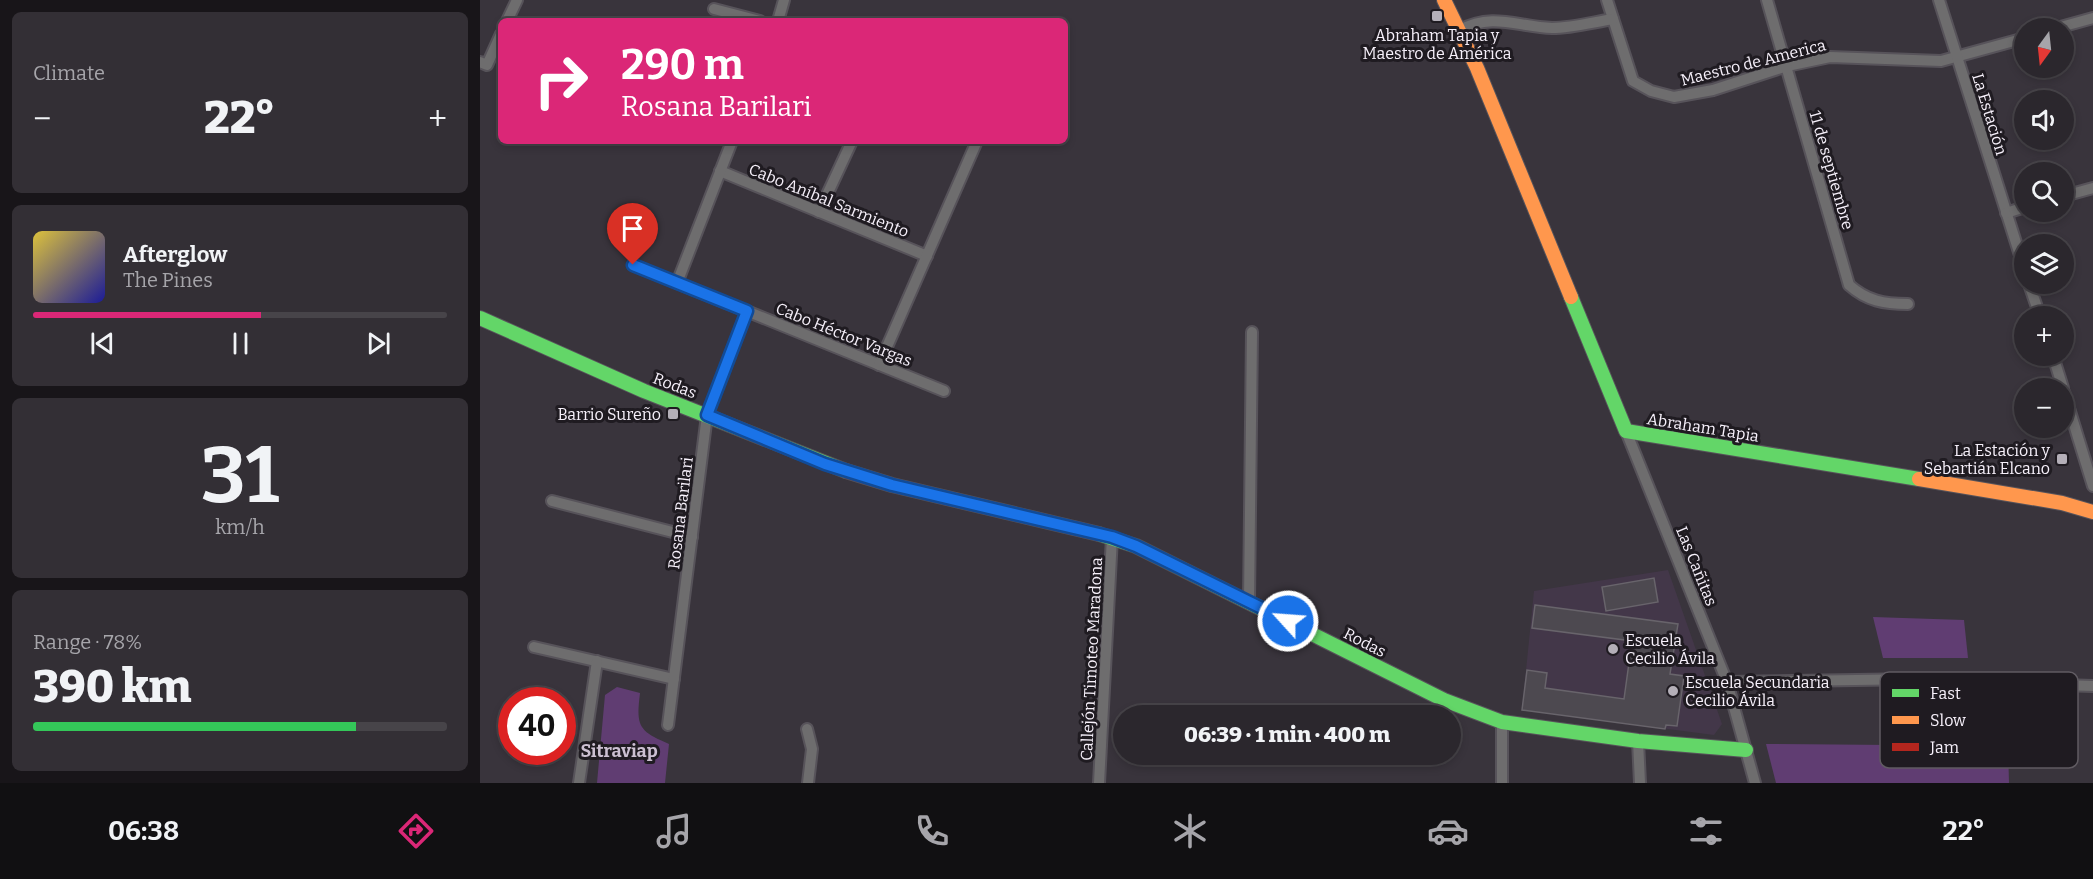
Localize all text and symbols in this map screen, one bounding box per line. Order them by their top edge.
marker: Abraham Tapia y Maestro de América [1430,9,1444,23]
north arrow [2014,18,2074,78]
map controls [2014,18,2074,438]
place label: Abraham Tapia y Maestro de América [1363,26,1512,63]
street label: Maestro de America [1679,35,1828,90]
text: 290 m [621,40,744,90]
icon: right [522,42,600,120]
text: Climate [33,61,105,85]
street label: La Estación [1968,71,2011,157]
button: sound [2014,90,2074,150]
text: 22° [204,91,275,145]
text: Rosana Barilari [621,91,812,123]
text: − [33,99,51,139]
text: + [428,99,447,139]
street label: 11 de septiembre [1805,108,1858,232]
street label: Cabo Aníbal Sarmiento [746,160,912,241]
button: search [2014,162,2074,222]
pin [607,203,658,265]
icon: arrive [616,212,649,245]
button: layers [2014,234,2074,294]
text: Afterglow [123,241,227,268]
text: The Pines [123,268,213,292]
street label: Cabo Héctor Vargas [773,298,915,370]
button: + [2014,306,2074,366]
icon: previous [86,327,119,360]
icon: pause [224,327,257,360]
icon: next [362,327,395,360]
street label: Rodas [650,369,699,402]
button: − [2014,378,2074,438]
place label: Barrio Sureño [557,405,661,424]
marker: Barrio Sureño [666,407,680,421]
street label: Abraham Tapia [1646,409,1760,446]
text: 31 [201,429,279,523]
place label: La Estación y Sebartián Elcano [1924,441,2051,478]
marker: La Estación y Sebartián Elcano [2055,452,2069,466]
street label: Rosana Barilari [664,456,697,570]
text: km/h [215,515,265,539]
street label: Las Cañitas [1672,524,1721,609]
street label: Callejón Timoteo Maradona [1077,556,1106,761]
position arrow [1256,589,1320,653]
street label: Rodas [1340,624,1389,661]
text: Range · 78% [33,630,142,654]
place label: Escuela Cecilio Ávila [1625,631,1715,668]
marker: Escuela Cecilio Ávila [1606,642,1620,656]
text: 390 km [33,660,192,714]
legend [1880,672,2078,768]
place label: Escuela Secundaria Cecilio Ávila [1685,673,1830,710]
marker: Escuela Secundaria Cecilio Ávila [1666,684,1680,698]
text: Fast [1930,684,1961,703]
speed limit sign: 40 [498,687,576,765]
text: Slow [1930,711,1966,730]
text: 06:39 · 1 min · 400 m [1184,721,1390,748]
text: Jam [1929,738,1959,757]
district label: Sitraviap [580,740,658,762]
icon: directions [395,810,437,852]
icon: music [653,810,695,852]
icon: phone [911,810,953,852]
icon: climate [1169,810,1211,852]
icon: car [1427,810,1469,852]
icon: filters [1685,810,1727,852]
text: 06:38 [108,815,179,847]
text: 22° [1943,815,1985,847]

